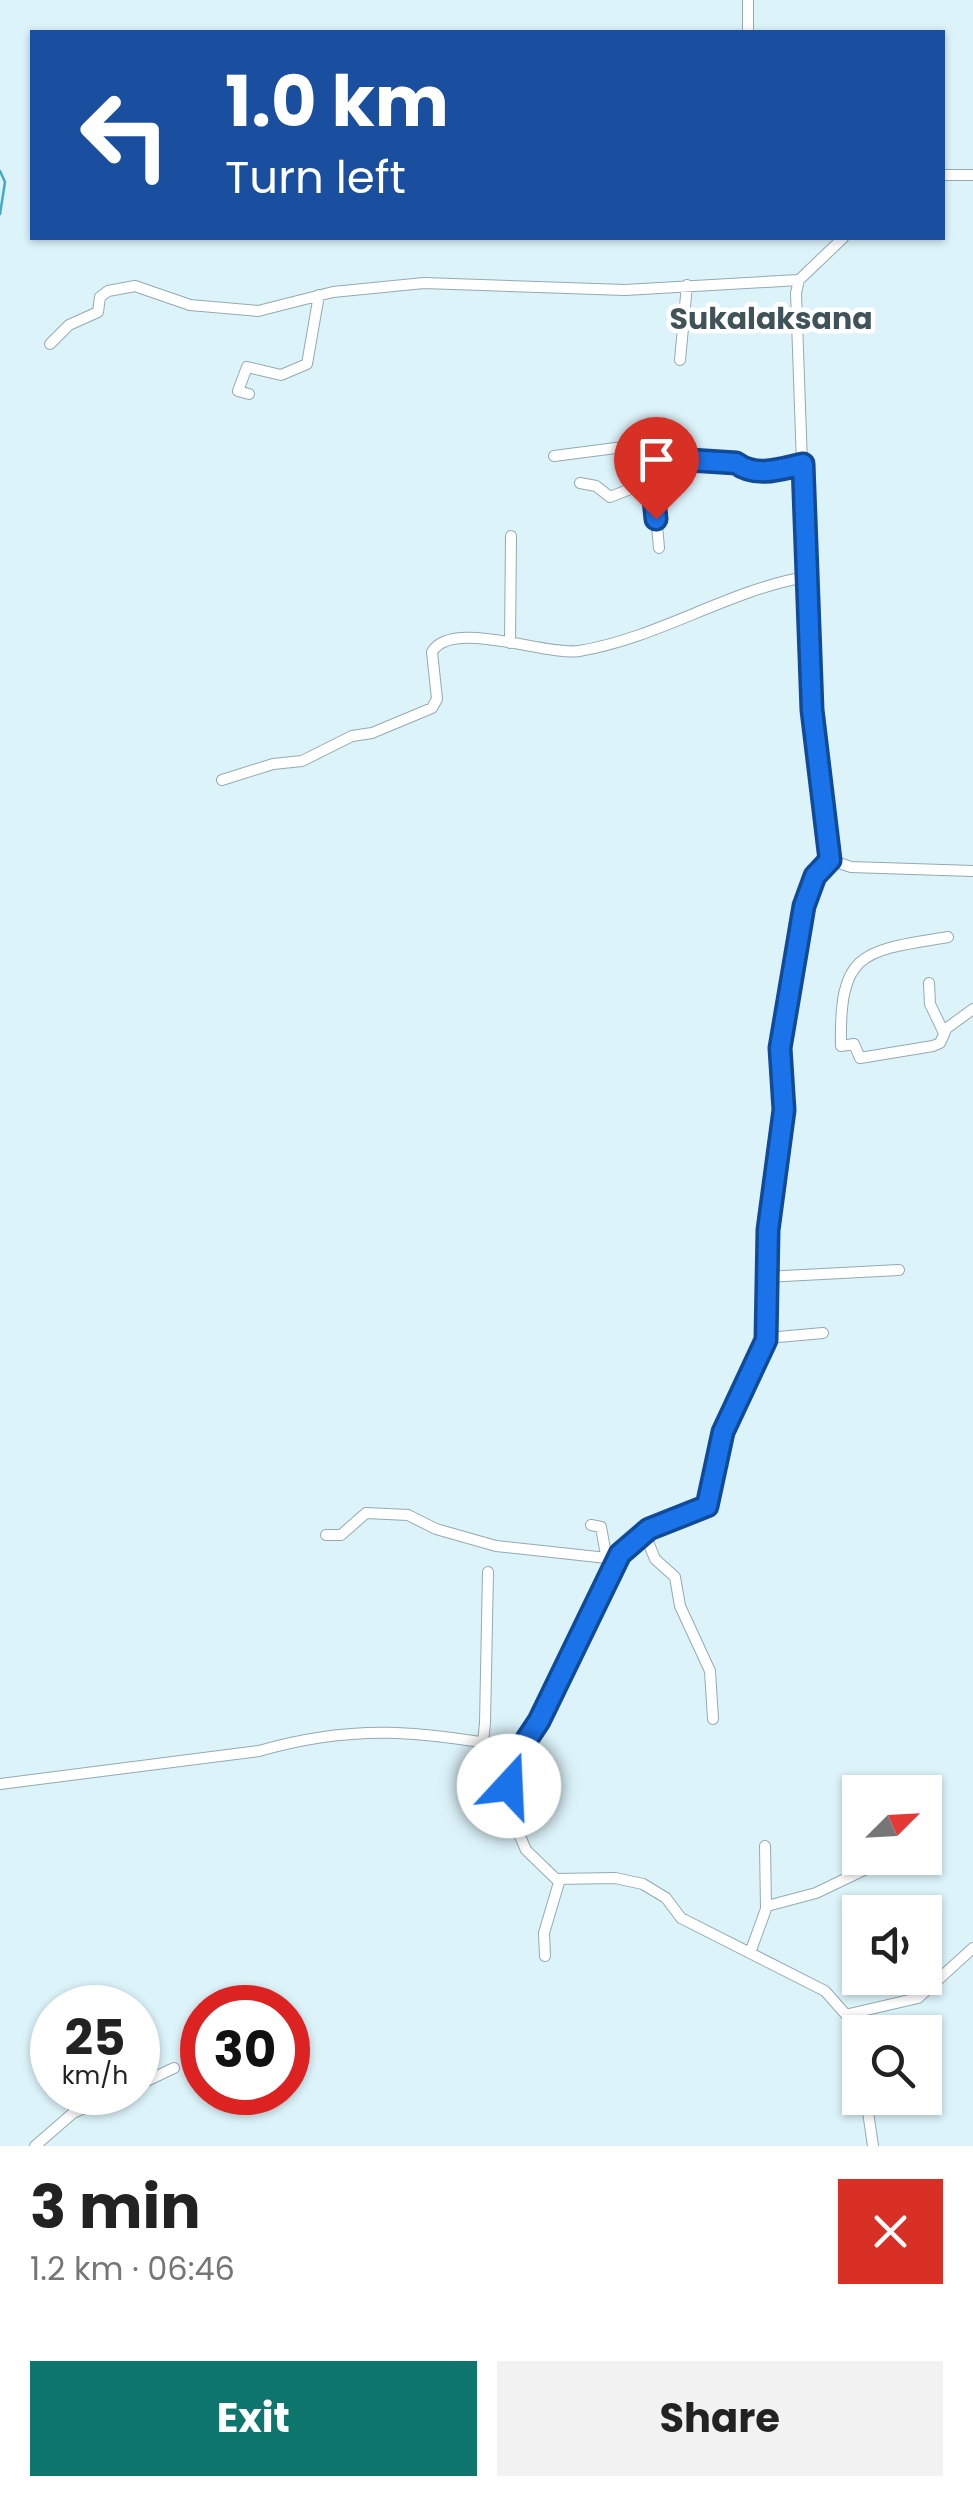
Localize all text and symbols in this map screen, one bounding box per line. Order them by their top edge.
text: 1.0 km [225,52,449,151]
icon: left [60,70,190,200]
text: Turn left [225,146,406,209]
district label: Sukalaksana [669,297,873,340]
pin [614,417,699,520]
icon: arrive [629,432,684,487]
position arrow [457,1734,561,1838]
north arrow [842,1775,942,1875]
map controls [842,1775,942,2115]
button: sound [842,1895,942,1995]
speed limit sign: 30 [180,1985,310,2115]
text: 25 [64,2002,126,2073]
button: search [842,2015,942,2115]
text: km/h [62,2058,128,2093]
text: 3 min [30,2165,201,2249]
button: close [838,2179,943,2284]
text: 1.2 km · 06:46 [30,2246,235,2291]
button: Exit [30,2361,477,2476]
button: Share [497,2361,943,2476]

